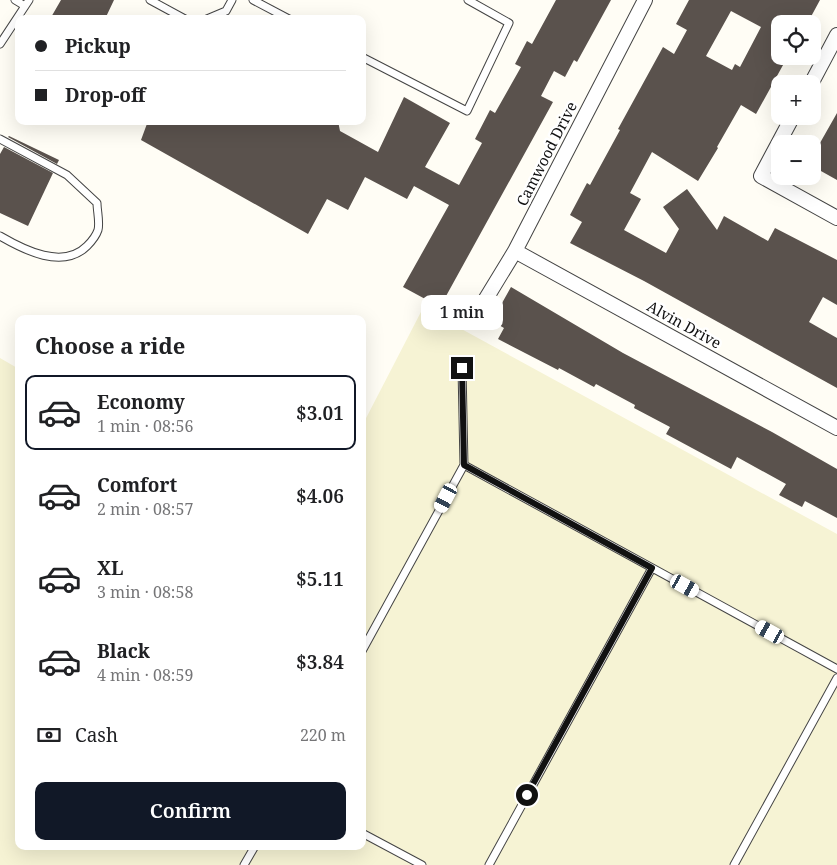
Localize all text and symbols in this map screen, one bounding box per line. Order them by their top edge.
map controls [771,15,821,185]
button: locate [771,15,821,65]
text: Pickup [65,33,131,59]
button: + [771,75,821,125]
text: Drop-off [65,82,145,108]
street label: Camwood Drive [511,98,581,209]
button: − [771,135,821,185]
callout: 1 min [421,296,503,330]
street label: Alvin Drive [644,296,725,353]
text: 1 min [440,301,484,323]
text: Choose a ride [35,330,185,360]
route end [451,357,473,379]
text: Economy [97,389,185,415]
icon: car [37,390,82,435]
text: $3.01 [296,400,344,426]
text: 1 min · 08:56 [97,415,193,437]
text: Comfort [97,472,177,498]
icon: car [37,473,82,518]
car [432,481,459,515]
text: $4.06 [296,483,344,509]
text: 2 min · 08:57 [97,498,193,520]
text: XL [97,555,123,581]
icon: car [37,556,82,601]
text: $5.11 [296,566,344,592]
car [668,572,701,600]
text: 3 min · 08:58 [97,581,193,603]
car [753,618,786,646]
text: Black [97,638,150,664]
icon: car [37,639,82,684]
text: $3.84 [296,649,344,675]
text: 4 min · 08:59 [97,664,193,686]
icon: cash [35,721,63,749]
text: Cash [75,722,118,748]
text: 220 m [300,724,346,746]
button: Confirm [35,782,346,840]
route start [516,784,538,806]

